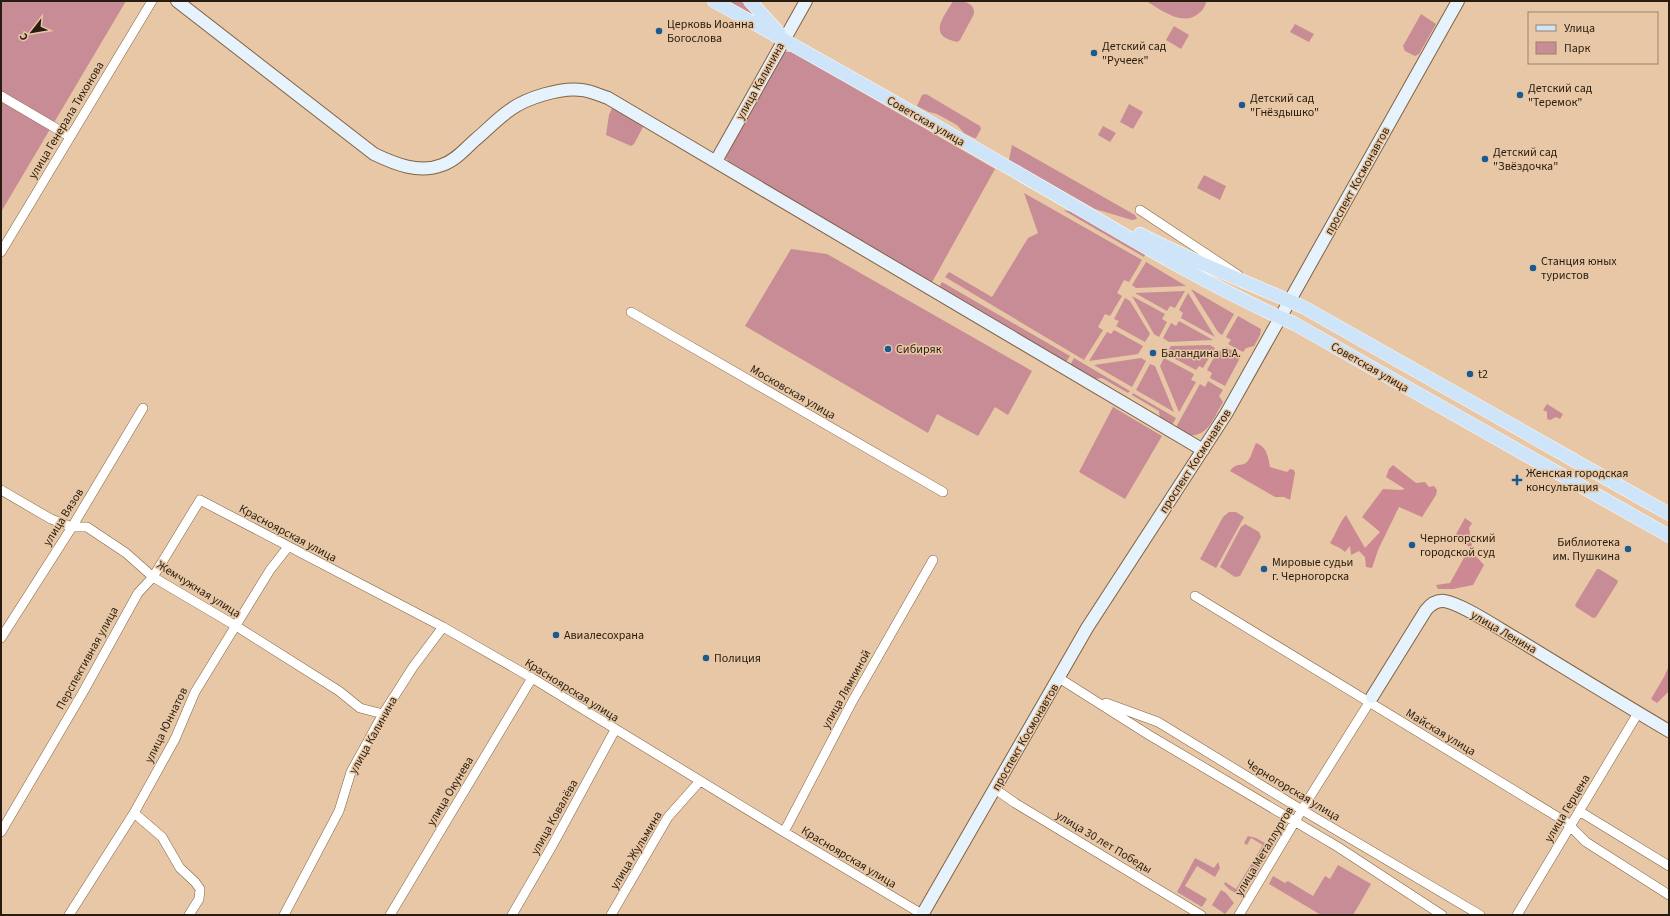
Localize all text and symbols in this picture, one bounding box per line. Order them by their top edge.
north arrow [12,12,52,52]
legend [1528,12,1658,64]
place label: Церковь Иоанна Богослова [667,16,754,47]
text: Улица [1564,20,1595,37]
marker: Церковь Иоанна Богослова [654,26,664,36]
text: С [15,30,32,44]
place label: Детский сад "Ручеек" [1102,38,1167,69]
street label: улица Калинина [732,39,789,123]
text: Парк [1564,40,1590,57]
marker: Детский сад "Ручеек" [1089,48,1099,58]
street label: улица Генерала Тихонова [25,58,108,182]
place label: Детский сад "Теремок" [1528,80,1593,111]
place label: Детский сад "Гнёздышко" [1250,90,1319,121]
marker: Детский сад "Теремок" [1515,90,1525,100]
street label: Советская улица [883,92,968,151]
marker: Детский сад "Гнёздышко" [1237,100,1247,110]
street label: проспект Космонавтов [1321,124,1394,238]
place label: Детский сад "Звёздочка" [1493,144,1558,175]
marker: Детский сад "Звёздочка" [1480,154,1490,164]
place label: Станция юных туристов [1541,253,1617,284]
marker: Станция юных туристов [1528,263,1538,273]
street label: Советская улица [1327,338,1412,397]
place label: Сибиряк [896,341,942,358]
marker: Сибиряк [883,344,893,354]
place label: Баландина В.А. [1161,345,1241,362]
marker: Баландина В.А. [1148,348,1158,358]
street label: Московская улица [747,361,839,424]
place label: t2 [1478,366,1488,383]
marker: t2 [1465,369,1475,379]
street label: проспект Космонавтов [1155,406,1236,517]
place label: Женская городская консультация [1526,465,1629,496]
marker: Женская городская консультация [1511,474,1523,486]
street label: улица Вязов [39,485,88,549]
street label: Красноярская улица [236,500,340,566]
place label: Черногорский городской суд [1420,530,1496,561]
place label: Библиотека им. Пушкина [1552,534,1620,565]
marker: Черногорский городской суд [1407,540,1417,550]
marker: Библиотека им. Пушкина [1623,544,1633,554]
place label: Мировые судьи г. Черногорска [1272,554,1353,585]
street label: Жемчужная улица [153,557,244,622]
marker: Мировые судьи г. Черногорска [1259,564,1269,574]
street label: Перспективная улица [52,604,123,713]
street label: улица Ленина [1468,607,1540,658]
place label: Авиалесохрана [564,627,644,644]
marker: Авиалесохрана [551,630,561,640]
street label: улица Лямкиной [818,647,875,732]
place label: Полиция [714,650,761,667]
marker: Полиция [701,653,711,663]
street label: Красноярская улица [521,654,622,726]
street label: проспект Космонавтов [988,681,1063,794]
street label: улица Юннатов [141,685,192,766]
street label: улица Калинина [345,693,402,777]
street label: Майская улица [1403,705,1479,760]
street label: улица Окунева [423,753,478,829]
street label: Черногорская улица [1242,755,1343,826]
street label: улица Герцена [1540,771,1594,845]
street label: улица Ковалёва [527,776,582,858]
street label: улица Металлургов [1231,803,1298,899]
street label: улица 30 лет Победы [1052,807,1155,878]
street label: улица Жульмина [606,808,667,893]
street label: Красноярская улица [798,822,900,893]

